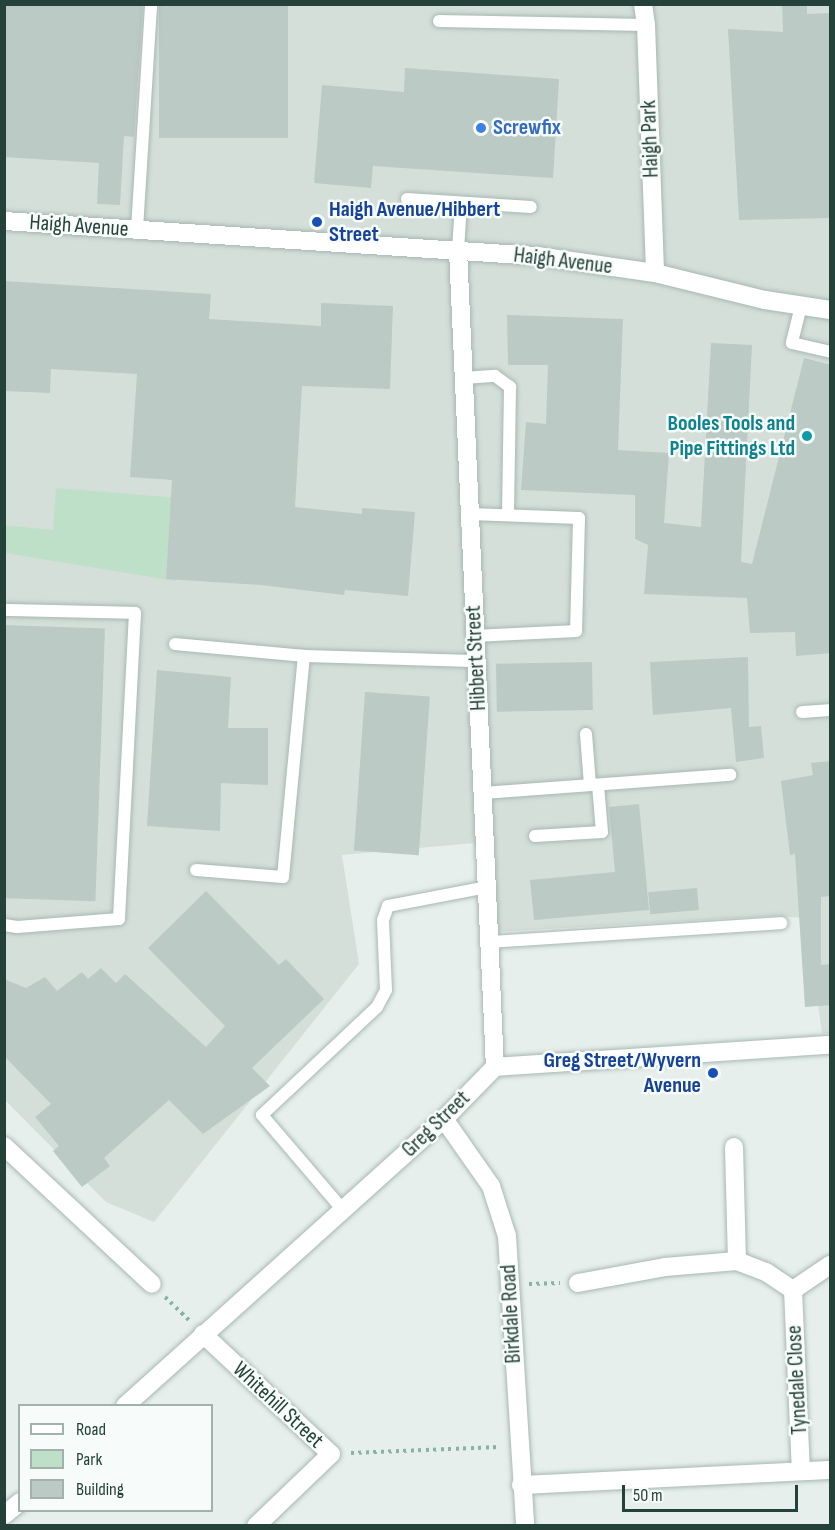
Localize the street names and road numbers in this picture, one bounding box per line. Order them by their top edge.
street label: Haigh Park [635,100,665,178]
street label: Haigh Avenue [29,209,129,243]
street label: Haigh Avenue [512,242,614,280]
street label: Hibbert Street [460,605,492,711]
street label: Greg Street [396,1085,476,1163]
street label: Birkdale Road [495,1264,527,1364]
street label: Tynedale Close [781,1325,813,1435]
street label: Whitehill Street [227,1356,329,1454]

